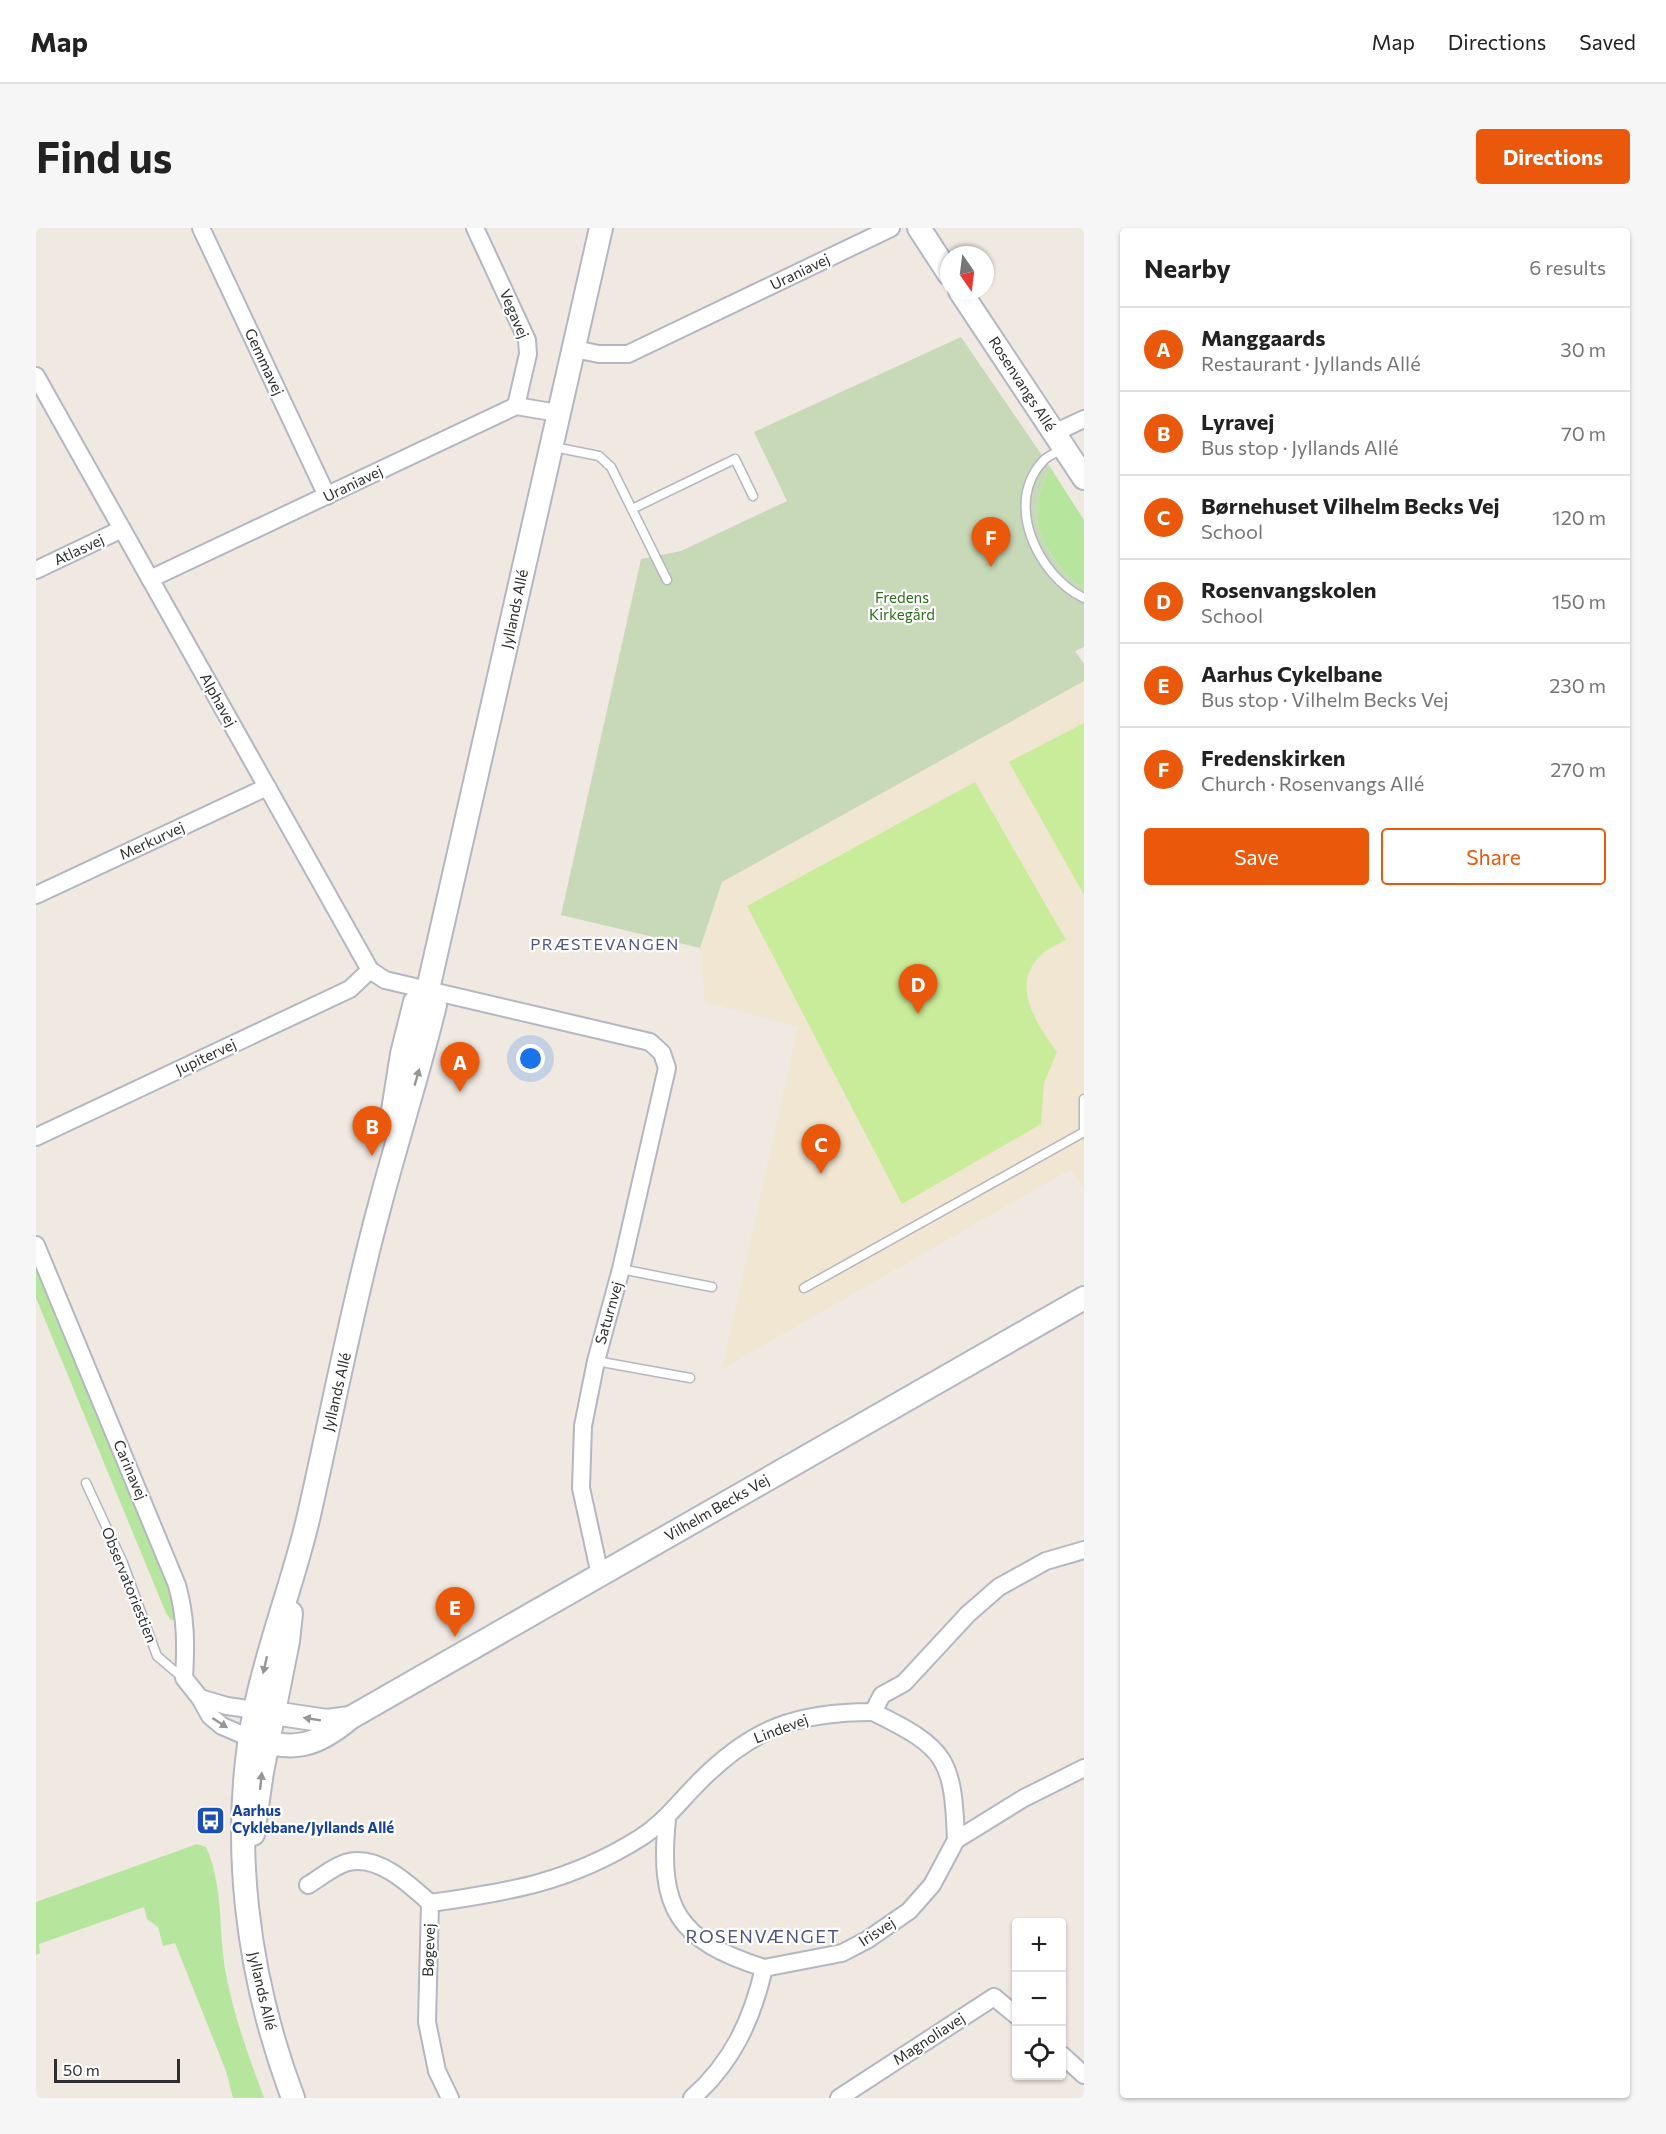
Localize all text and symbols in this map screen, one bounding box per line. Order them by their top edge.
text: Map [30,24,88,58]
text: Map [1372,29,1415,54]
text: Directions [1448,29,1546,54]
text: Saved [1579,29,1636,54]
button: Directions [1476,129,1630,184]
text: Find us [36,130,172,182]
north arrow [940,246,994,300]
street label: Uraniavej [767,249,832,293]
text: Nearby [1144,252,1231,283]
text: 6 results [1529,255,1606,279]
street label: Vegavej [496,286,533,341]
text: Manggaards [1201,324,1325,351]
street label: Gemmavej [242,325,288,398]
street label: Rosenvangs Allé [986,333,1060,434]
text: A [1156,337,1171,361]
text: 30 m [1560,337,1606,361]
text: Restaurant · Jyllands Allé [1201,351,1421,375]
text: Lyravej [1201,408,1274,435]
text: B [1157,421,1170,445]
text: 70 m [1561,421,1606,445]
text: Bus stop · Jyllands Allé [1201,435,1399,459]
street label: Uraniavej [320,461,385,505]
text: Børnehuset Vilhelm Becks Vej [1201,492,1500,519]
text: C [1157,505,1170,529]
text: 120 m [1552,505,1606,529]
pin: F [972,518,1010,567]
text: School [1201,519,1263,543]
street label: Atlasvej [51,530,107,569]
street label: Jyllands Allé [497,568,531,650]
text: Rosenvangskolen [1201,576,1377,603]
park label: Fredens Kirkegård [869,588,935,623]
text: D [1156,589,1171,613]
text: 150 m [1552,589,1606,613]
text: School [1201,603,1263,627]
text: Aarhus Cykelbane [1201,660,1382,687]
street label: Alphavej [197,670,241,729]
text: E [1158,673,1169,697]
text: 230 m [1549,673,1606,697]
text: Bus stop · Vilhelm Becks Vej [1201,687,1449,711]
text: Fredenskirken [1201,744,1346,771]
text: F [1158,757,1169,781]
text: 270 m [1550,757,1606,781]
text: Church · Rosenvangs Allé [1201,771,1424,795]
street label: Merkurvej [116,817,187,863]
button: Save [1144,828,1369,885]
button: Share [1381,828,1606,885]
district label: PRÆSTEVANGEN [530,934,680,953]
pin: D [898,964,938,1014]
street label: Jupitervej [173,1034,239,1078]
pin: A [440,1042,480,1092]
your location [516,1044,545,1073]
one-way arrow [412,1068,422,1086]
pin: B [352,1106,392,1156]
pin: C [802,1124,840,1174]
street label: Saturnvej [590,1279,626,1346]
street label: Jyllands Allé [318,1350,354,1433]
street label: Carinavej [110,1437,152,1502]
street label: Vilhelm Becks Vej [661,1470,772,1544]
street label: Observatoriestien [99,1524,161,1645]
pin: E [436,1588,474,1637]
one-way arrow [260,1656,270,1674]
street label: Lindevej [751,1710,810,1747]
one-way arrow [302,1714,321,1723]
one-way arrow [212,1718,229,1729]
one-way arrow [256,1771,265,1790]
place label: Aarhus Cyklebane/Jyllands Allé [232,1801,394,1836]
bus stop icon: Aarhus Cyklebane/Jyllands Allé [195,1804,227,1836]
street label: Irisvej [855,1913,898,1950]
map controls [1012,1918,1066,2080]
button: + [1012,1918,1066,1972]
street label: Bøgevej [418,1923,438,1977]
district label: ROSENVÆNGET [686,1925,840,1947]
street label: Jyllands Allé [245,1950,281,2032]
button: − [1012,1972,1066,2026]
street label: Magnoliavej [889,2008,968,2068]
button: locate [1012,2026,1066,2080]
scale bar [54,2056,180,2084]
text: 50 m [63,2060,100,2079]

